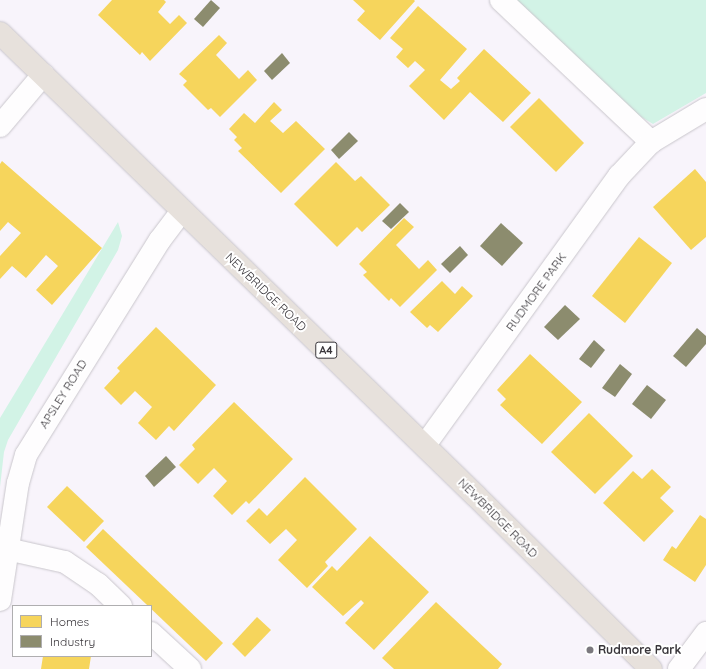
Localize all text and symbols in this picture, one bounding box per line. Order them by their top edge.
street label: NEWBRIDGE ROAD [223,250,309,334]
street label: RUDMORE PARK [503,250,569,334]
road number: A4 [315,341,337,359]
street label: APSLEY ROAD [36,357,90,431]
street label: NEWBRIDGE ROAD [455,475,541,561]
legend [12,605,152,657]
text: Homes [50,614,89,629]
text: Industry [50,634,95,649]
place label: Rudmore Park [598,643,681,657]
marker: Rudmore Park [585,645,595,655]

